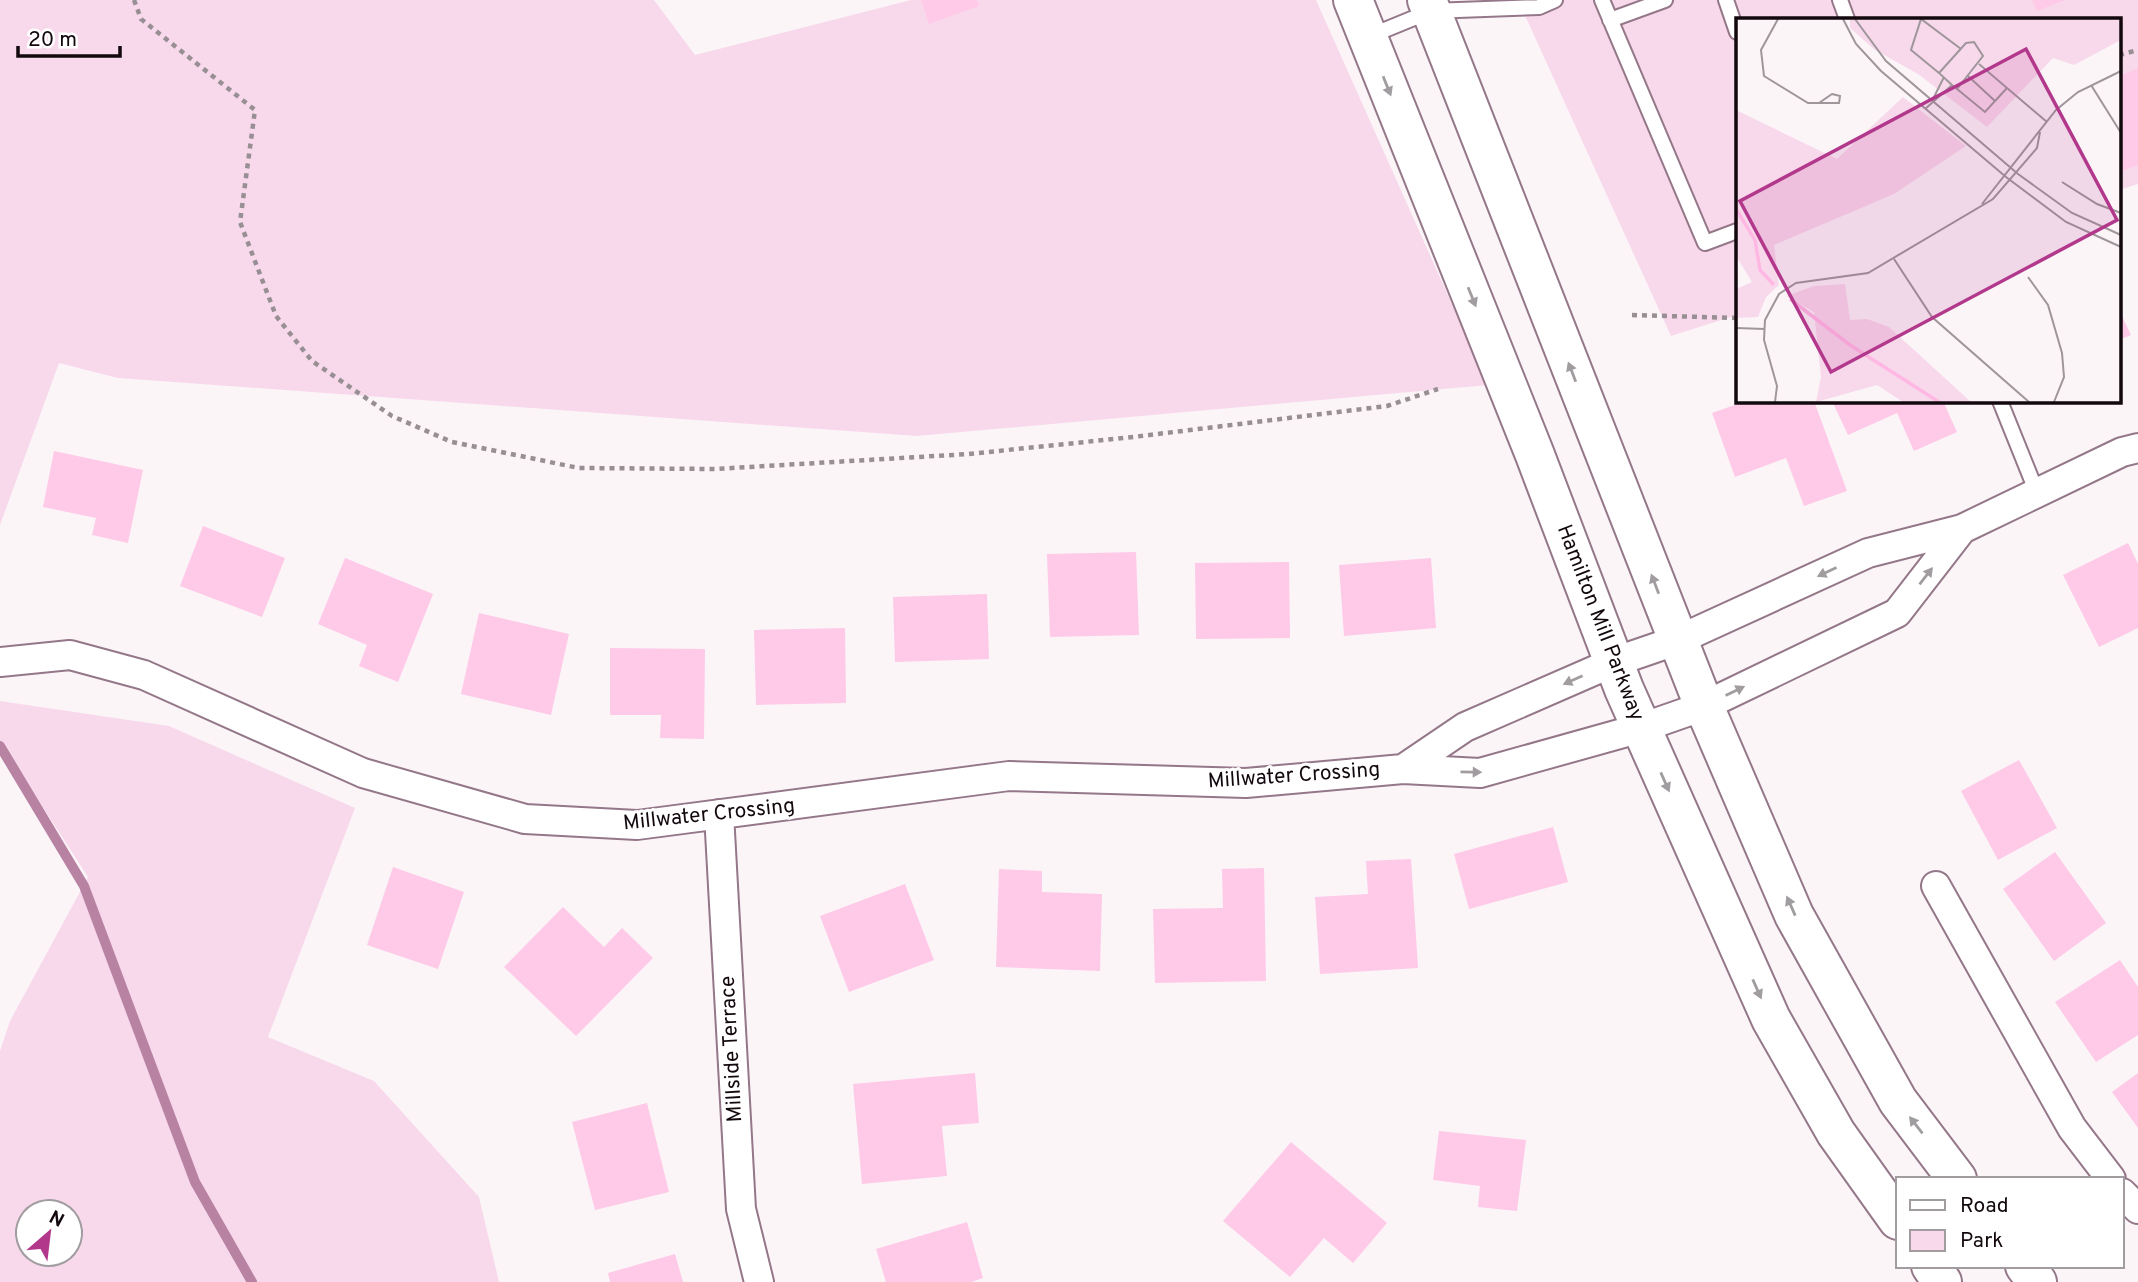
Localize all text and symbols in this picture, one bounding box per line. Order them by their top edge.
scale bar [18,14,119,58]
inset map [1736,18,2120,402]
text: 20 m [28,27,77,54]
one-way arrow [1382,76,1393,97]
one-way arrow [1467,287,1478,308]
one-way arrow [1567,361,1578,382]
street label: Hamilton Mill Parkway [1550,521,1650,725]
one-way arrow [1817,566,1837,578]
one-way arrow [1918,567,1933,584]
one-way arrow [1650,573,1661,594]
one-way arrow [1563,674,1583,686]
one-way arrow [1725,686,1745,697]
street label: Millwater Crossing [1207,757,1381,795]
one-way arrow [1461,766,1483,778]
one-way arrow [1660,771,1671,792]
street label: Millwater Crossing [622,793,796,837]
one-way arrow [1785,896,1796,917]
street label: Millside Terrace [715,975,749,1123]
one-way arrow [1752,979,1763,1000]
one-way arrow [1908,1116,1923,1134]
legend [1896,1177,2124,1268]
text: Road [1960,1193,2009,1220]
north arrow [14,1198,84,1268]
text: N [44,1206,68,1234]
text: Park [1960,1228,2003,1255]

